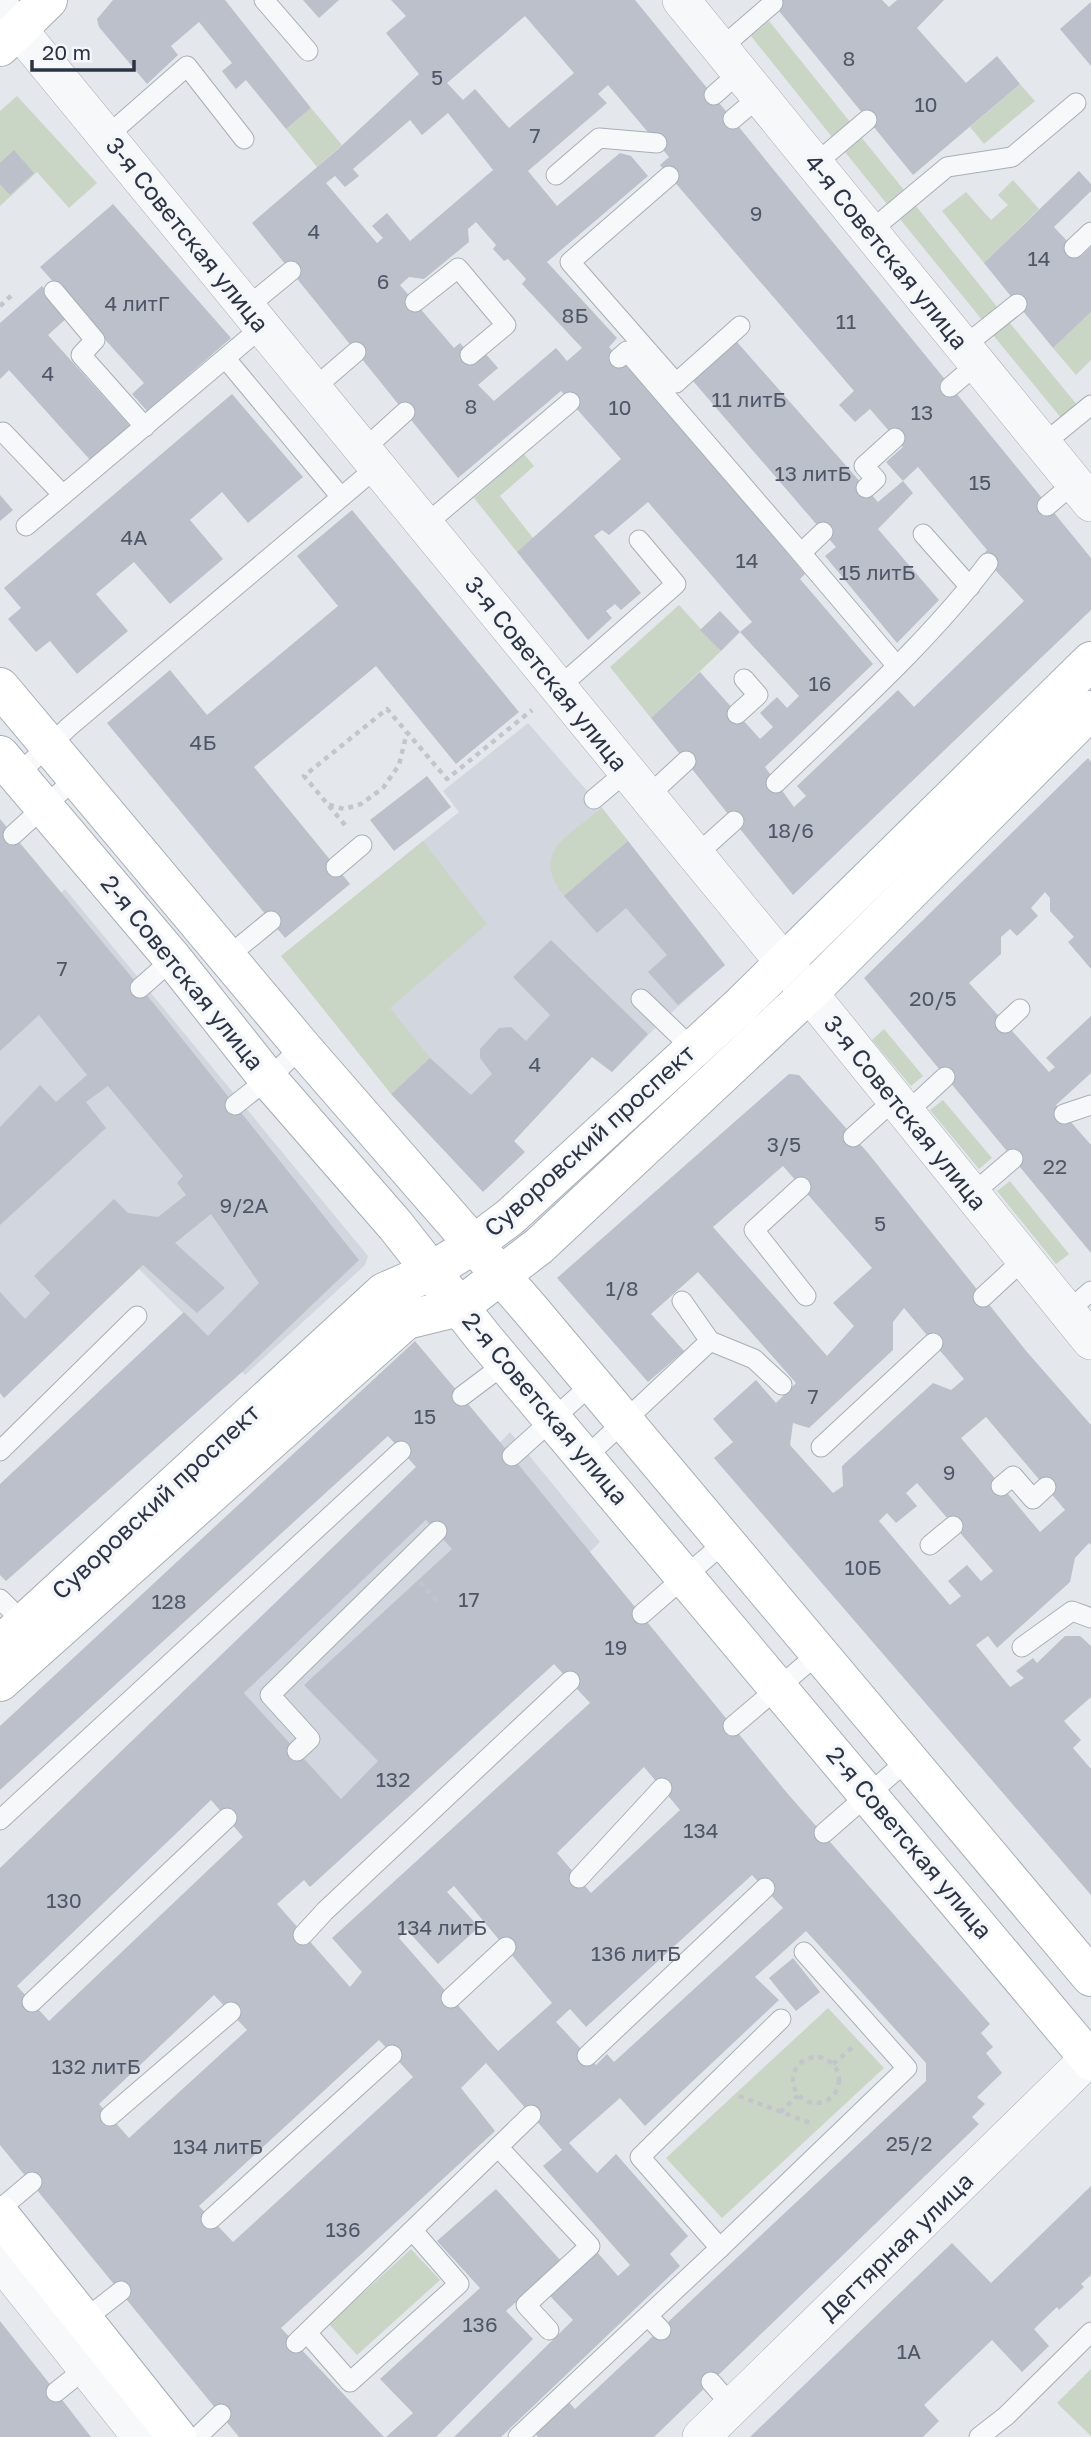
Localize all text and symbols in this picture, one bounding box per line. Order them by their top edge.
scale bar [32,28,133,72]
text: 20 m [42,39,91,65]
house number: 8 [843,45,855,71]
house number: 5 [431,64,443,90]
house number: 10 [914,91,938,117]
house number: 7 [529,122,541,148]
street label: 3-я Советская улица [101,131,276,337]
street label: 4-я Советская улица [799,147,975,355]
house number: 9 [750,200,762,226]
house number: 4 [308,218,320,244]
house number: 14 [1028,245,1051,271]
house number: 6 [377,268,389,294]
house number: 4 литГ [104,290,170,316]
house number: 8Б [562,302,588,328]
house number: 11 [836,308,856,334]
house number: 4 [42,360,54,386]
house number: 11 литБ [712,386,787,412]
house number: 8 [465,393,477,419]
house number: 10 [608,394,632,420]
house number: 13 [911,399,933,425]
house number: 13 литБ [774,460,852,486]
house number: 15 [969,469,991,495]
house number: 4А [121,524,147,550]
house number: 14 [736,547,759,573]
house number: 15 литБ [839,559,916,585]
street label: 3-я Советская улица [460,570,635,776]
house number: 16 [809,670,831,696]
house number: 4Б [190,729,216,755]
house number: 18/6 [768,817,814,843]
street label: 2-я Советская улица [96,869,271,1075]
house number: 7 [56,955,68,981]
house number: 20/5 [909,985,957,1011]
street label: 3-я Советская улица [819,1009,994,1215]
street label: Суворовский проспект [478,1038,700,1242]
house number: 4 [529,1051,541,1077]
house number: 3/5 [767,1131,801,1157]
house number: 22 [1043,1153,1067,1179]
house number: 9/2А [219,1192,269,1218]
house number: 5 [874,1210,886,1236]
house number: 1/8 [605,1275,639,1301]
street label: 2-я Советская улица [457,1306,635,1510]
house number: 7 [807,1383,819,1409]
street label: Суворовский проспект [45,1397,265,1605]
house number: 15 [414,1403,436,1429]
house number: 9 [943,1459,955,1485]
house number: 10Б [844,1554,882,1580]
house number: 17 [458,1586,480,1612]
house number: 128 [151,1588,187,1614]
house number: 19 [605,1634,627,1660]
street label: 2-я Советская улица [821,1740,999,1944]
house number: 132 [376,1766,410,1792]
house number: 134 [683,1817,719,1843]
house number: 130 [46,1887,82,1913]
house number: 134 литБ [397,1914,487,1940]
house number: 136 литБ [591,1940,681,1966]
house number: 132 литБ [51,2053,141,2079]
house number: 25/2 [886,2130,932,2156]
house number: 134 литБ [173,2133,263,2159]
street label: Дегтярная улица [814,2166,978,2326]
house number: 136 [325,2216,361,2242]
house number: 136 [462,2311,498,2337]
house number: 1А [897,2338,921,2364]

